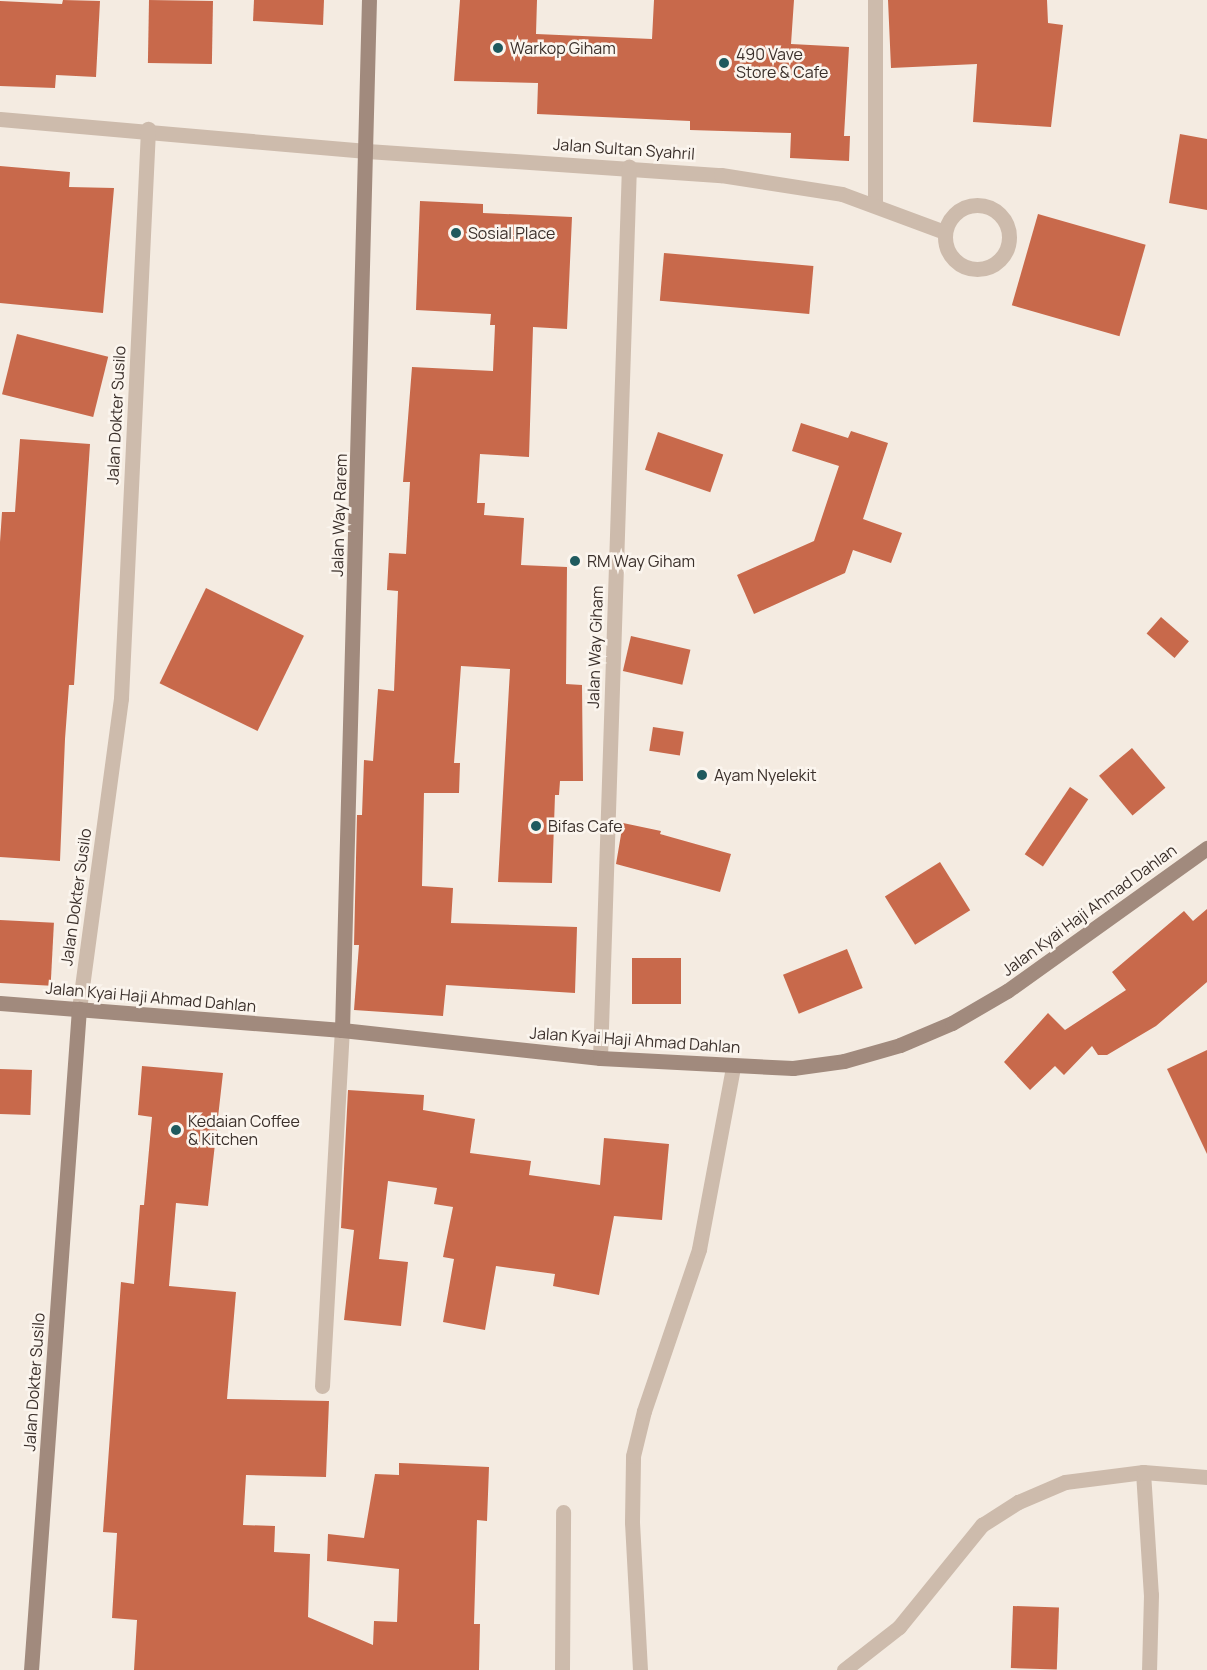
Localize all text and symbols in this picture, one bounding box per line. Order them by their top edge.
place label: Warkop Giham [510,38,616,58]
marker: Warkop Giham [491,41,505,55]
place label: 490 Vave Store & Cafe [736,44,828,82]
marker: 490 Vave Store & Cafe [717,56,731,70]
street label: Jalan Sultan Syahril [552,134,696,164]
place label: Sosial Place [468,223,555,243]
marker: Sosial Place [449,226,463,240]
street label: Jalan Dokter Susilo [103,345,129,485]
street label: Jalan Way Rarem [327,453,351,577]
place label: RM Way Giham [587,551,695,571]
marker: RM Way Giham [568,554,582,568]
street label: Jalan Way Giham [583,585,607,709]
place label: Ayam Nyelekit [714,765,817,785]
marker: Ayam Nyelekit [695,768,709,782]
place label: Bifas Cafe [548,816,623,836]
marker: Bifas Cafe [529,819,543,833]
street label: Jalan Dokter Susilo [57,827,95,967]
street label: Jalan Kyai Haji Ahmad Dahlan [998,840,1180,980]
street label: Jalan Kyai Haji Ahmad Dahlan [45,978,257,1016]
street label: Jalan Kyai Haji Ahmad Dahlan [529,1023,741,1057]
place label: Kedaian Coffee & Kitchen [188,1111,300,1149]
marker: Kedaian Coffee & Kitchen [169,1123,183,1137]
street label: Jalan Dokter Susilo [20,1312,48,1452]

